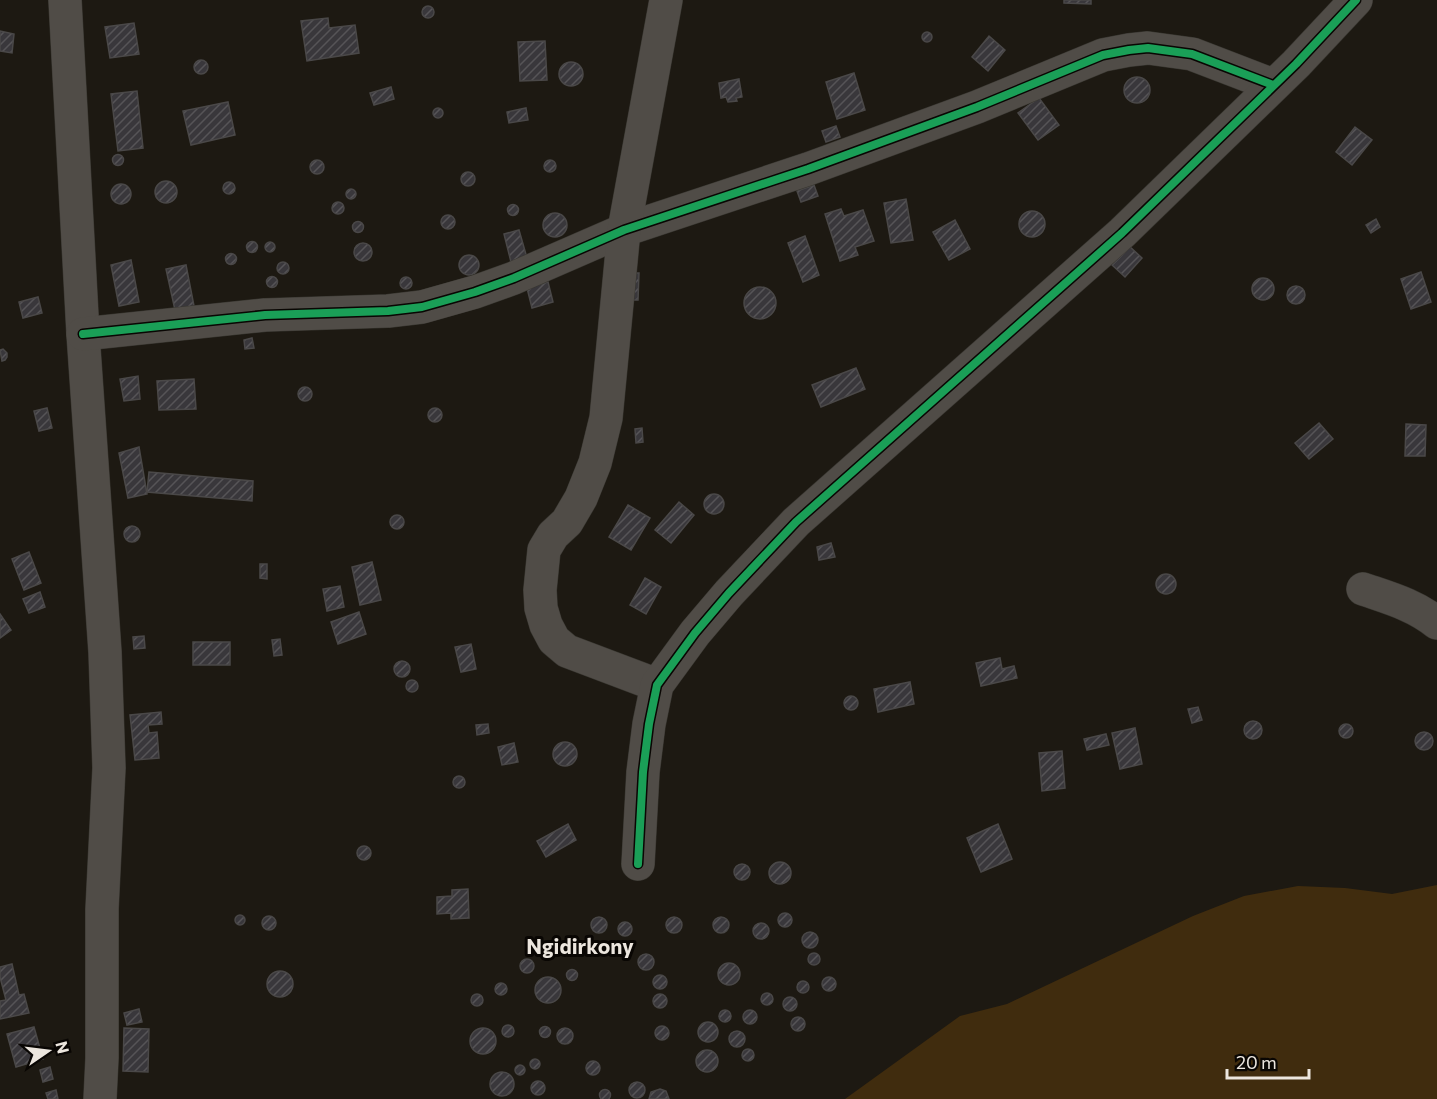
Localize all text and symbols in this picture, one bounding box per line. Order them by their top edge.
district label: Ngidirkony [526,933,634,958]
north arrow [18,1021,78,1081]
text: N [52,1039,74,1055]
scale bar [1227,1042,1310,1080]
text: 20 m [1236,1051,1277,1073]

